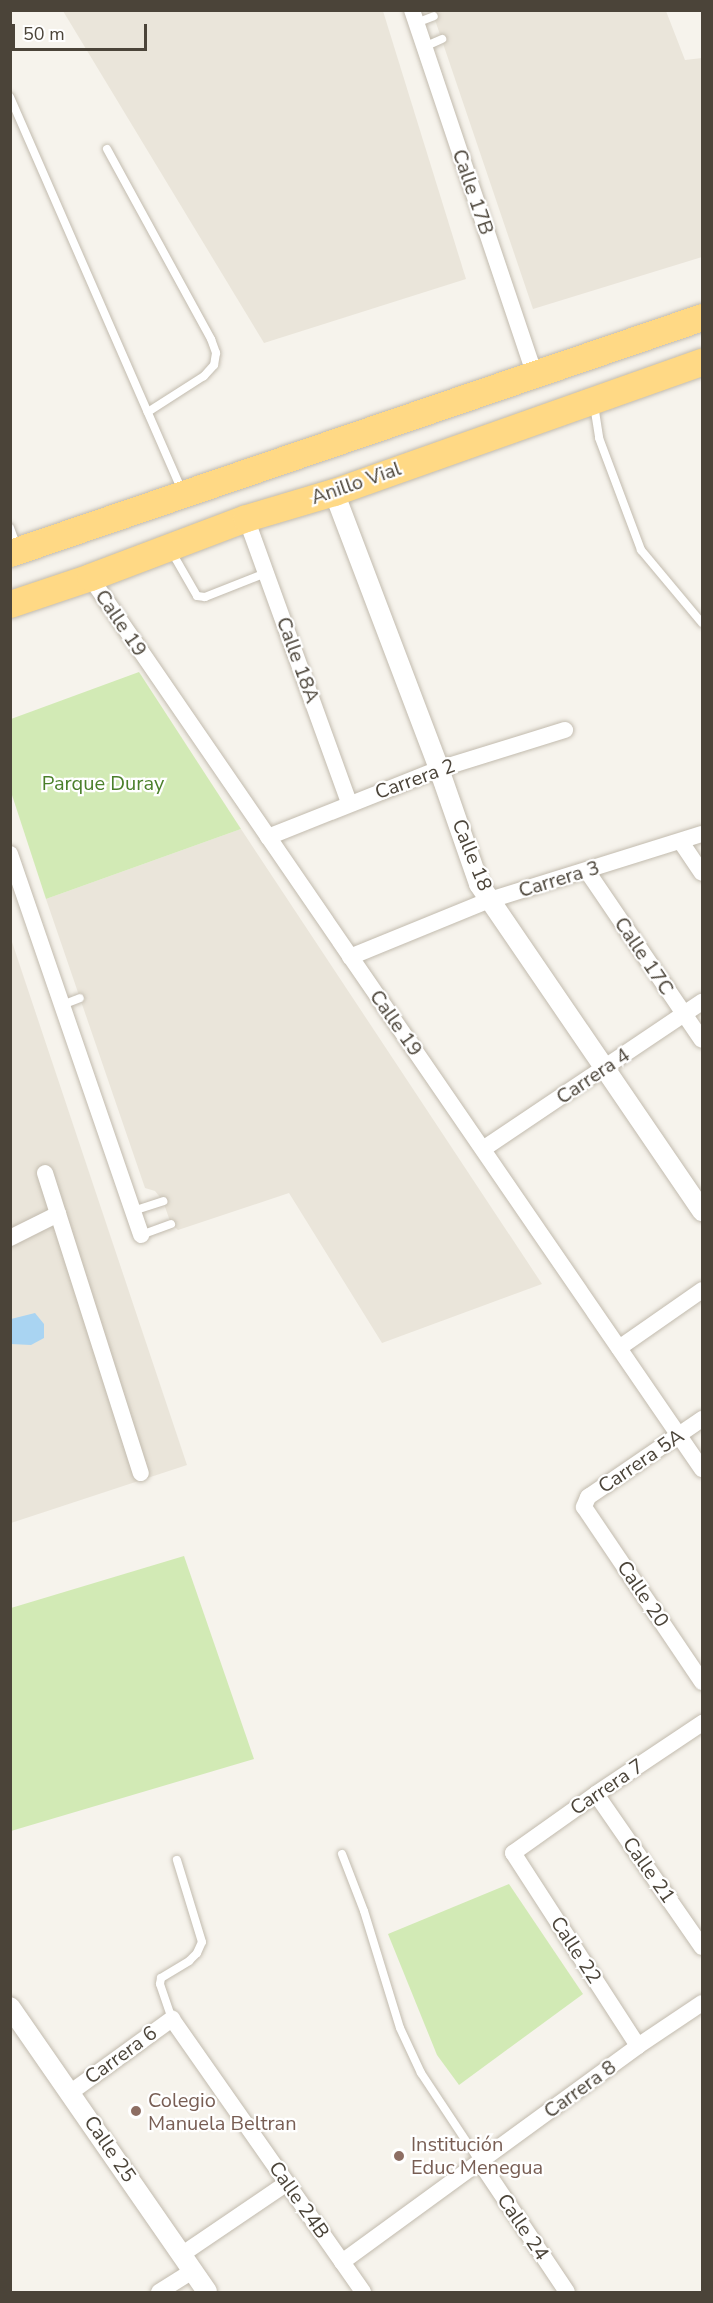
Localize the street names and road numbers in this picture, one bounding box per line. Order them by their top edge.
street label: Calle 17B [447,146,499,238]
street label: Anillo Vial [308,456,404,510]
street label: Calle 19 [90,585,152,661]
street label: Calle 18A [271,614,325,706]
street label: Carrera 2 [372,753,458,805]
street label: Calle 18 [447,816,497,894]
street label: Carrera 3 [516,855,602,903]
street label: Calle 17C [609,913,679,999]
street label: Calle 19 [365,985,427,1061]
street label: Carrera 4 [552,1043,634,1109]
street label: Carrera 5A [594,1424,688,1498]
street label: Calle 20 [612,1556,674,1632]
street label: Carrera 7 [566,1754,648,1820]
street label: Calle 21 [618,1832,680,1908]
street label: Calle 22 [545,1912,607,1988]
street label: Carrera 6 [80,2021,162,2089]
street label: Carrera 8 [539,2055,621,2123]
street label: Calle 25 [79,2111,141,2187]
street label: Calle 24B [264,2157,334,2243]
street label: Calle 24 [492,2189,554,2265]

